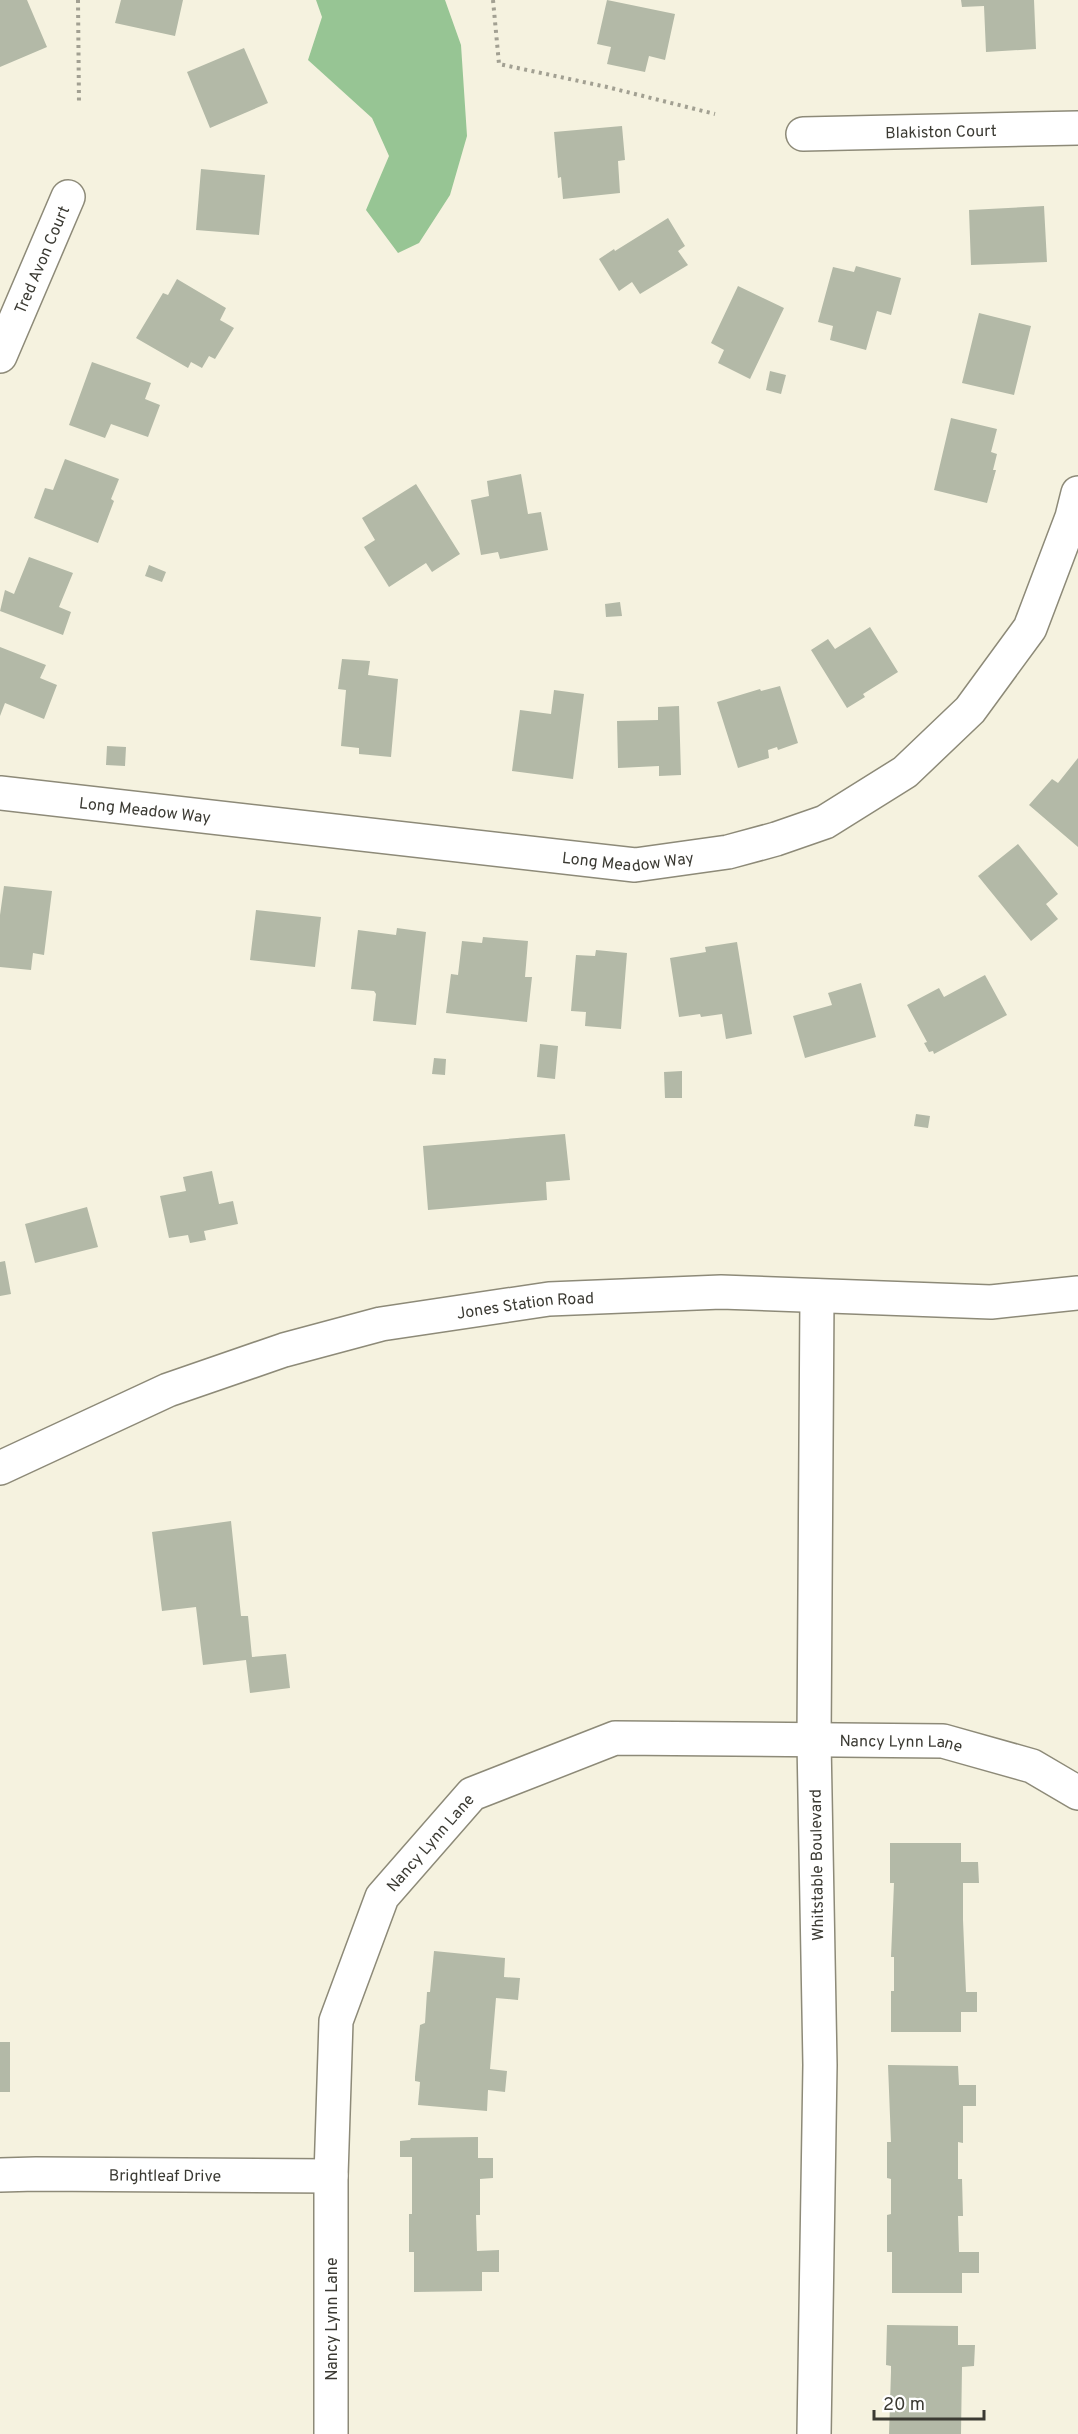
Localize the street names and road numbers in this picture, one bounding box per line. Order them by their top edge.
street label: Blakiston Court [885,122,997,144]
street label: Tred Avon Court [11,203,75,317]
street label: Long Meadow Way [78,794,212,829]
street label: Long Meadow Way [561,849,695,877]
street label: Jones Station Road [455,1289,595,1325]
street label: Nancy Lynn Lane [839,1732,964,1758]
street label: Whitstable Boulevard [807,1789,829,1941]
street label: Nancy Lynn Lane [383,1791,479,1897]
street label: Brightleaf Drive [109,2166,221,2187]
street label: Nancy Lynn Lane [323,2257,343,2381]

